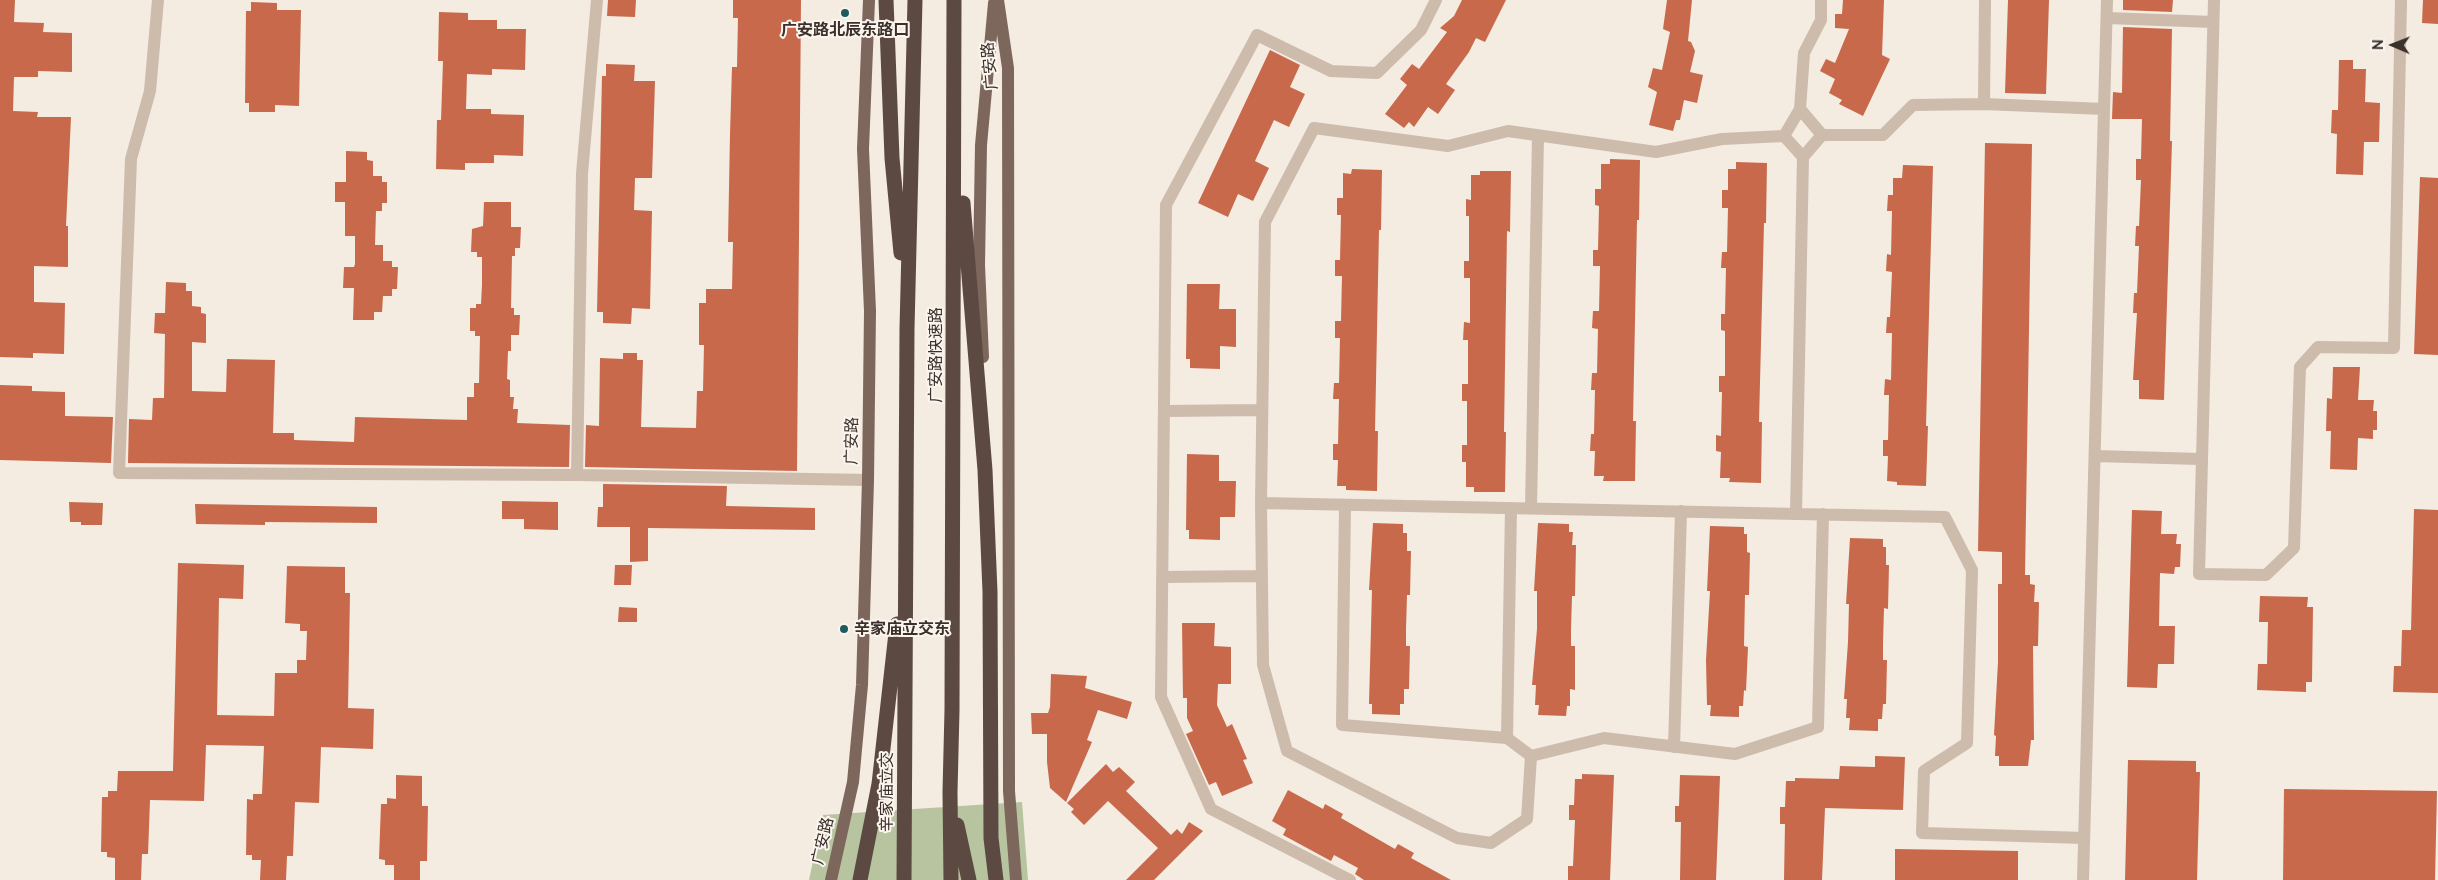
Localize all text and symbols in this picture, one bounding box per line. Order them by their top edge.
marker: 广安路北辰东路口 [839,7,851,19]
place label: 广安路北辰东路口 [781,20,909,40]
north arrow [2368,20,2418,70]
text: N [2370,39,2386,50]
street label: 广安路 [978,41,1002,91]
street label: 广安路快速路 [926,307,946,403]
street label: 广安路 [842,417,862,465]
place label: 辛家庙立交东 [854,619,950,639]
marker: 辛家庙立交东 [838,623,850,635]
street label: 辛家庙立交 [877,752,897,832]
street label: 广安路 [808,815,838,867]

